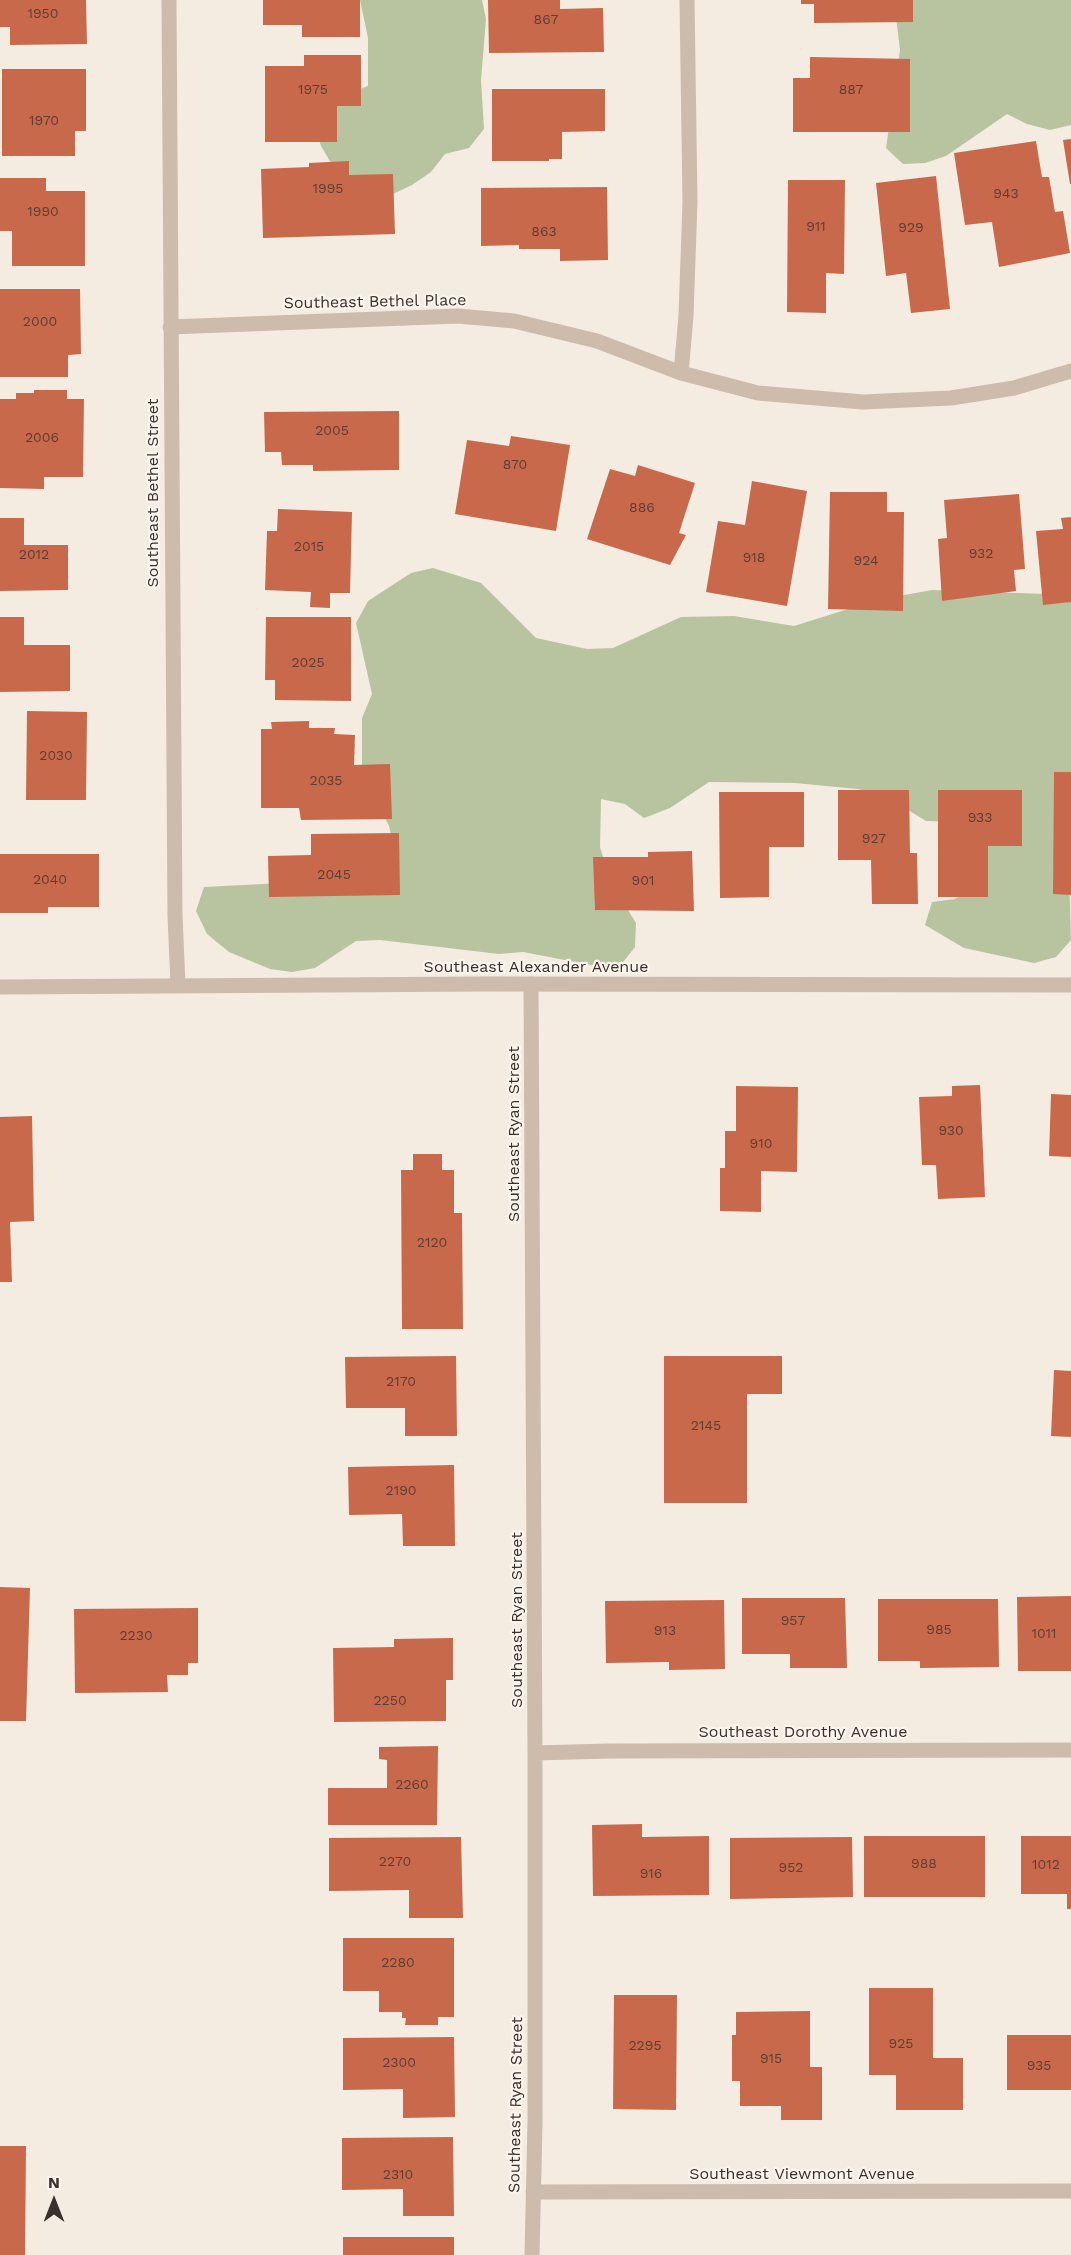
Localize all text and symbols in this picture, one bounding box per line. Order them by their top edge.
house number: 1950 [28,6,58,22]
house number: 867 [534,12,558,28]
house number: 1975 [298,82,328,98]
house number: 887 [839,82,863,98]
house number: 1970 [29,113,59,129]
house number: 1995 [313,181,343,197]
house number: 943 [993,186,1019,202]
house number: 1990 [27,204,59,220]
house number: 911 [806,219,826,235]
house number: 929 [898,220,924,236]
house number: 863 [531,224,557,240]
street label: Southeast Bethel Place [283,291,467,313]
house number: 2000 [23,314,57,330]
street label: Southeast Bethel Street [143,398,163,588]
house number: 2005 [315,423,349,439]
house number: 2006 [25,430,59,446]
house number: 870 [503,457,527,473]
house number: 886 [629,500,655,516]
house number: 2015 [294,539,324,555]
house number: 932 [969,546,993,562]
house number: 2012 [19,547,49,563]
house number: 918 [743,550,765,566]
house number: 924 [854,553,878,569]
house number: 2025 [291,655,325,671]
house number: 2030 [39,748,73,764]
house number: 2035 [310,773,342,789]
house number: 933 [968,810,992,826]
house number: 927 [862,831,886,847]
house number: 2045 [317,867,351,883]
house number: 2040 [33,872,67,888]
house number: 901 [632,873,654,889]
street label: Southeast Alexander Avenue [424,957,648,977]
street label: Southeast Ryan Street [504,1046,524,1222]
house number: 930 [938,1123,964,1139]
house number: 910 [750,1136,772,1152]
house number: 2120 [417,1235,447,1251]
house number: 2170 [386,1374,416,1390]
house number: 2145 [691,1418,721,1434]
house number: 2190 [386,1483,416,1499]
street label: Southeast Ryan Street [507,1532,527,1708]
house number: 957 [781,1613,805,1629]
house number: 985 [926,1622,952,1638]
house number: 913 [654,1623,676,1639]
house number: 1011 [1031,1626,1057,1642]
house number: 2230 [119,1628,153,1644]
house number: 2250 [373,1693,407,1709]
street label: Southeast Dorothy Avenue [699,1722,907,1742]
house number: 2260 [395,1777,429,1793]
house number: 2270 [379,1854,411,1870]
house number: 988 [911,1856,937,1872]
house number: 1012 [1032,1857,1060,1873]
house number: 952 [779,1860,803,1876]
house number: 916 [640,1866,662,1882]
house number: 2280 [381,1955,415,1971]
street label: Southeast Ryan Street [505,2017,527,2193]
house number: 925 [889,2036,913,2052]
house number: 2295 [628,2038,662,2054]
house number: 915 [760,2051,782,2067]
house number: 2300 [382,2055,416,2071]
house number: 935 [1027,2058,1051,2074]
street label: Southeast Viewmont Avenue [689,2164,915,2184]
house number: 2310 [383,2167,413,2183]
north arrow [24,2171,84,2231]
text: N [48,2173,60,2192]

